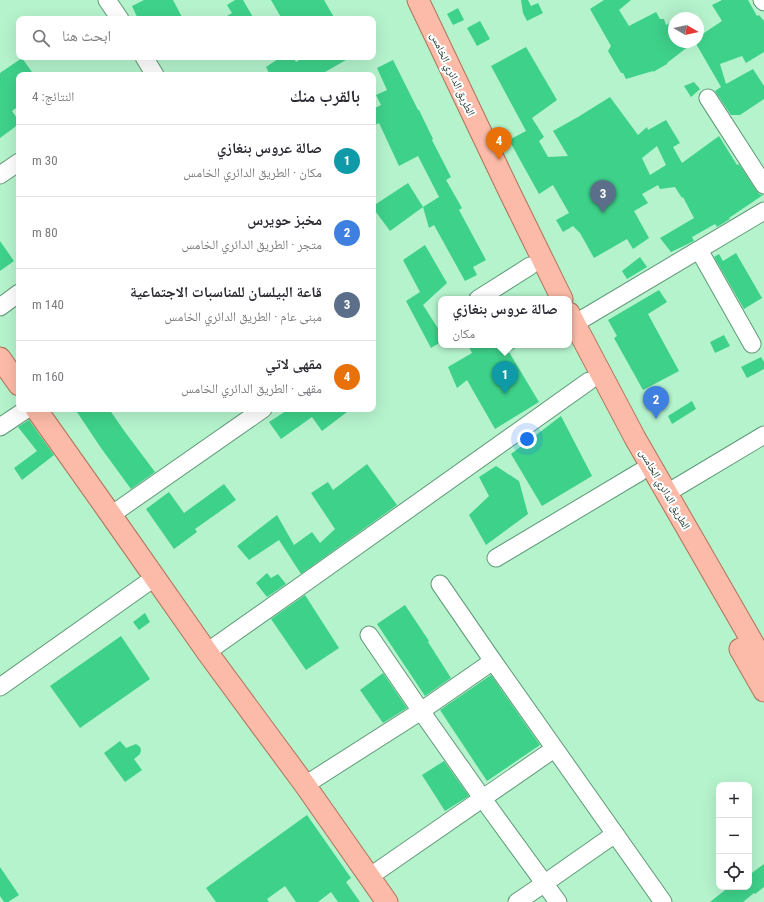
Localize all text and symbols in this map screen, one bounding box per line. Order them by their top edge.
north arrow [668,12,704,48]
search box [16,16,376,60]
icon: search [30,27,52,49]
text: ابحث هنا [62,27,111,45]
street label: الطريق الدائري الخامس [426,30,478,119]
text: بالقرب منك [290,86,360,106]
text: النتائج: 4 [32,89,74,104]
pin: 4 [486,127,512,160]
text: صالة عروس بنغازي [217,139,322,157]
text: 30 m [32,153,58,168]
text: 1 [344,153,350,168]
text: مكان · الطريق الدائري الخامس [183,165,322,180]
pin: 3 [590,180,616,213]
text: مخبز حويرس [247,211,322,229]
text: 80 m [32,225,58,240]
text: 2 [344,225,350,240]
text: متجر · الطريق الدائري الخامس [181,237,322,252]
text: قاعة البيلسان للمناسبات الاجتماعية [130,283,322,301]
popup [438,296,572,348]
text: 140 m [32,297,64,312]
text: 3 [344,297,350,312]
text: صالة عروس بنغازي [452,300,558,318]
text: مبنى عام · الطريق الدائري الخامس [164,309,322,324]
text: مكان [452,326,475,341]
text: مقهى لاتي [265,355,322,373]
pin: 1 [492,361,518,394]
text: 160 m [32,369,64,384]
text: 4 [344,369,350,384]
text: مقهى · الطريق الدائري الخامس [181,381,322,396]
pin: 2 [643,386,669,419]
your location [517,429,537,449]
street label: الطريق الدائري الخامس [635,447,693,533]
map controls [716,782,752,890]
button: + [716,782,752,818]
button: − [716,818,752,854]
button: locate [716,854,752,890]

